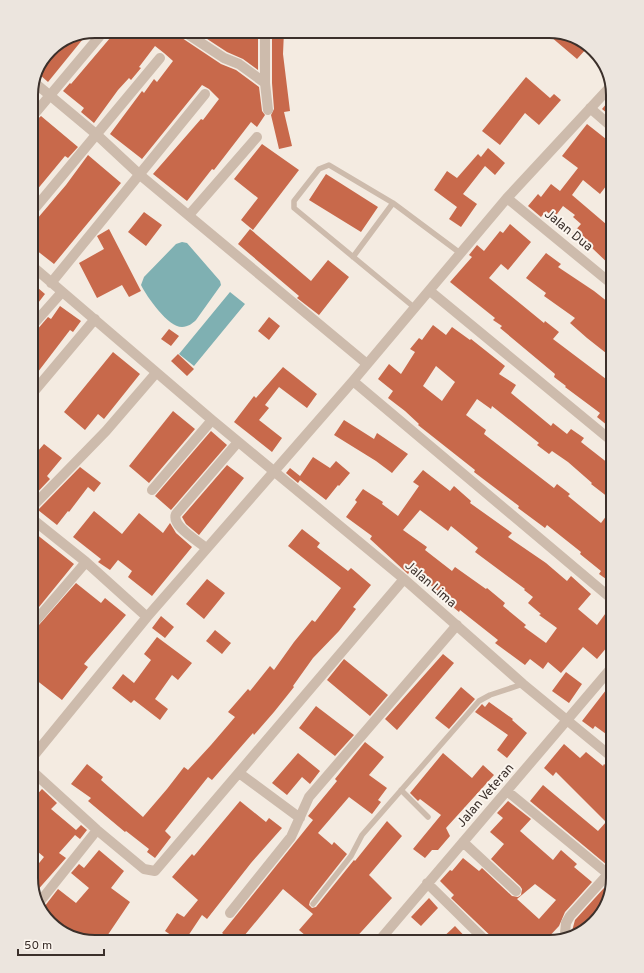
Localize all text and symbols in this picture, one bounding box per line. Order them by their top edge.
street label: Jalan Dua [540,207,596,255]
street label: Jalan Lima [401,558,459,612]
street label: Jalan Veteran [454,761,518,831]
scale bar [18,931,104,957]
text: 50 m [24,938,52,954]

